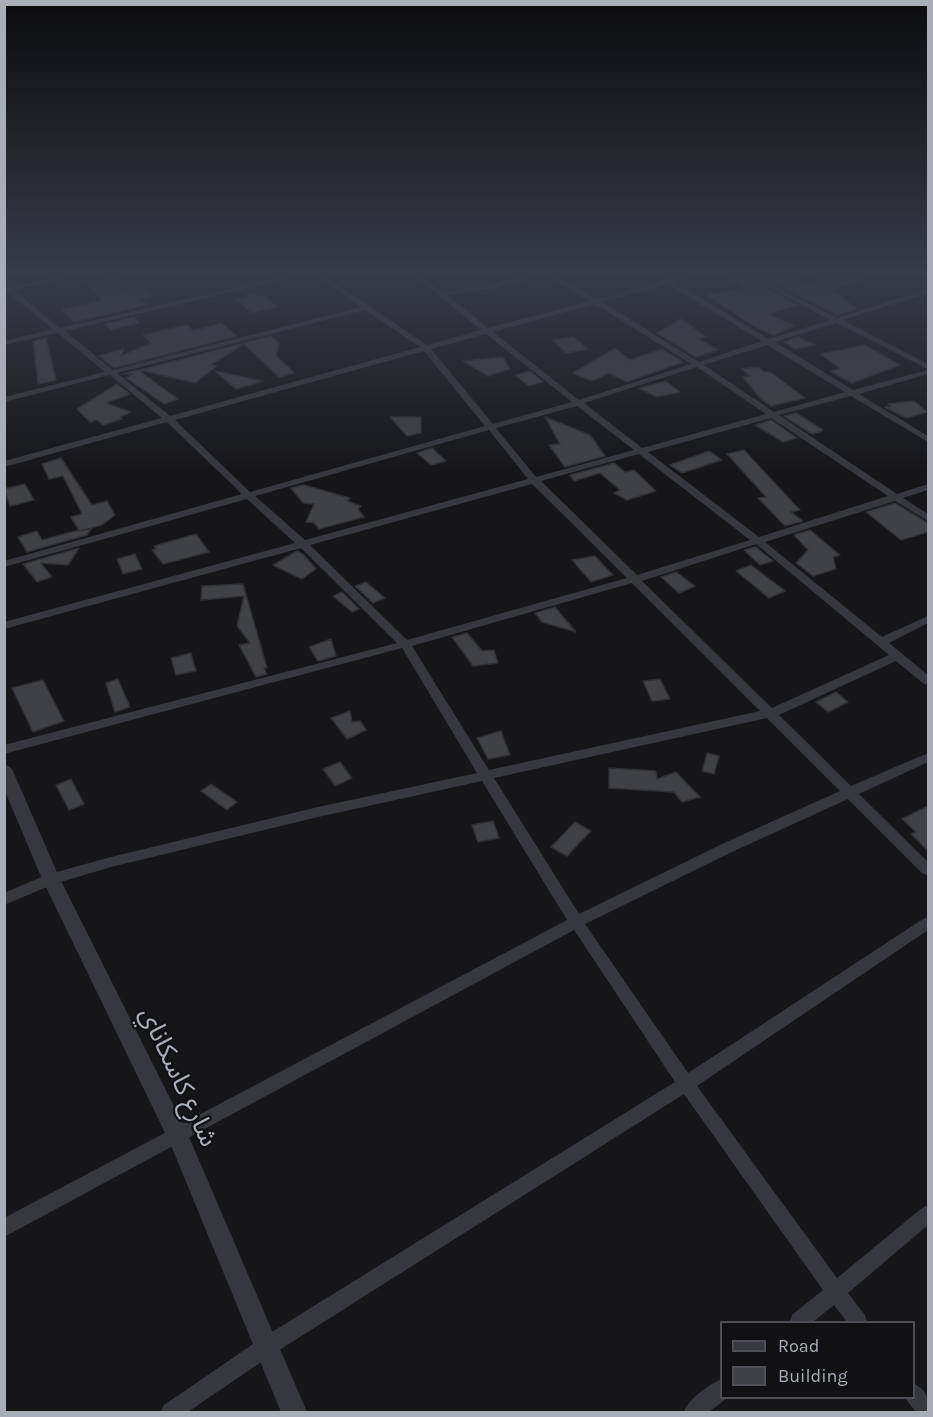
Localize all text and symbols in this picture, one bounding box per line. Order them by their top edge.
street label: شارع كاسكاناي [132,1002,224,1152]
legend [720,1321,915,1399]
text: Road [778,1335,819,1357]
text: Building [778,1365,848,1387]

